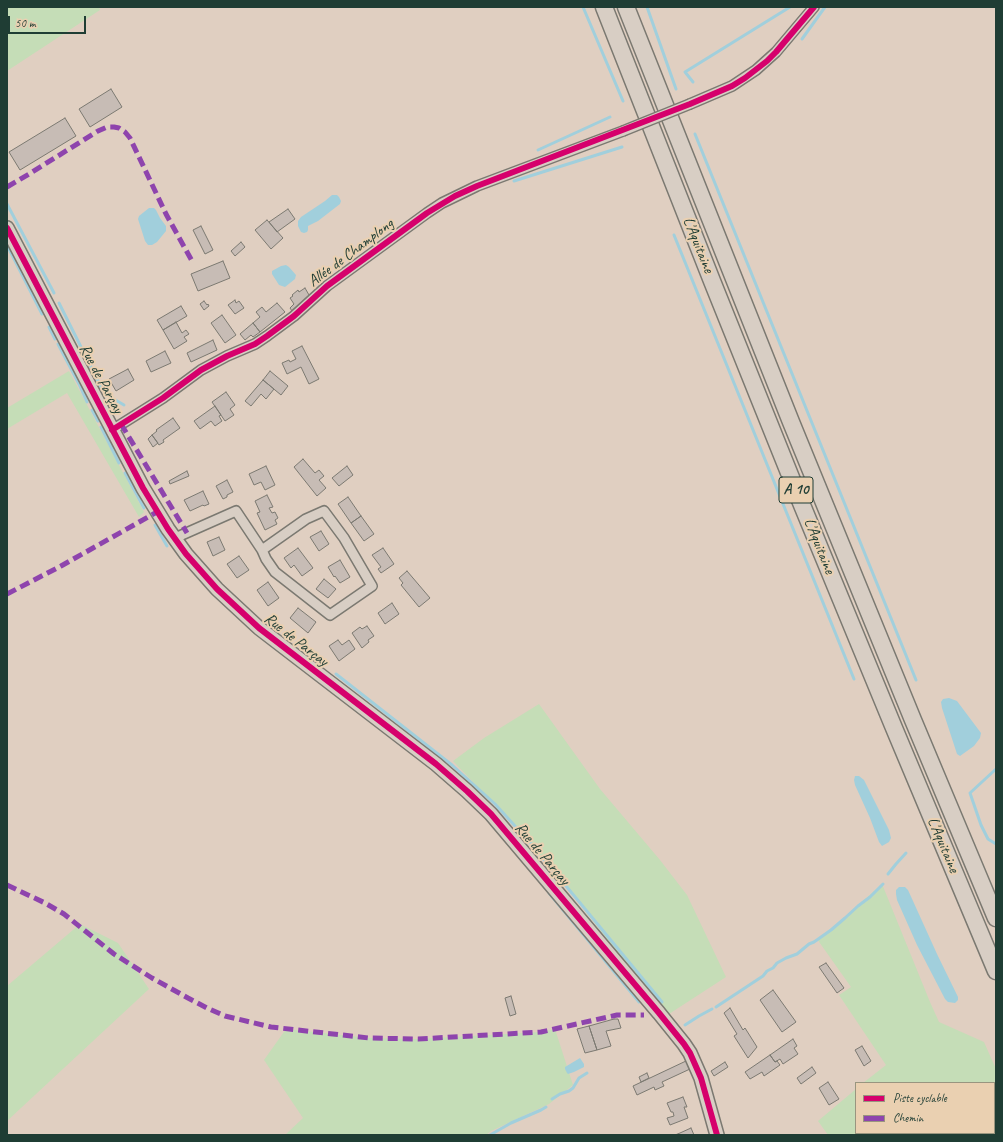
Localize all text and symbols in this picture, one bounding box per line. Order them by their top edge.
scale bar [10,8,88,34]
text: 50 m [15,15,35,31]
street label: L'Aquitaine [678,214,718,276]
street label: Allée de Champlong [304,215,398,291]
street label: Rue de Parçay [75,341,127,417]
road number: A 10 [779,477,813,503]
street label: L'Aquitaine [799,515,839,577]
street label: Rue de Parçay [260,609,332,671]
street label: L'Aquitaine [923,814,963,876]
street label: Rue de Parçay [510,819,574,889]
legend [855,1082,995,1134]
text: Piste cyclable [893,1090,947,1106]
text: Chemin [893,1110,923,1126]

